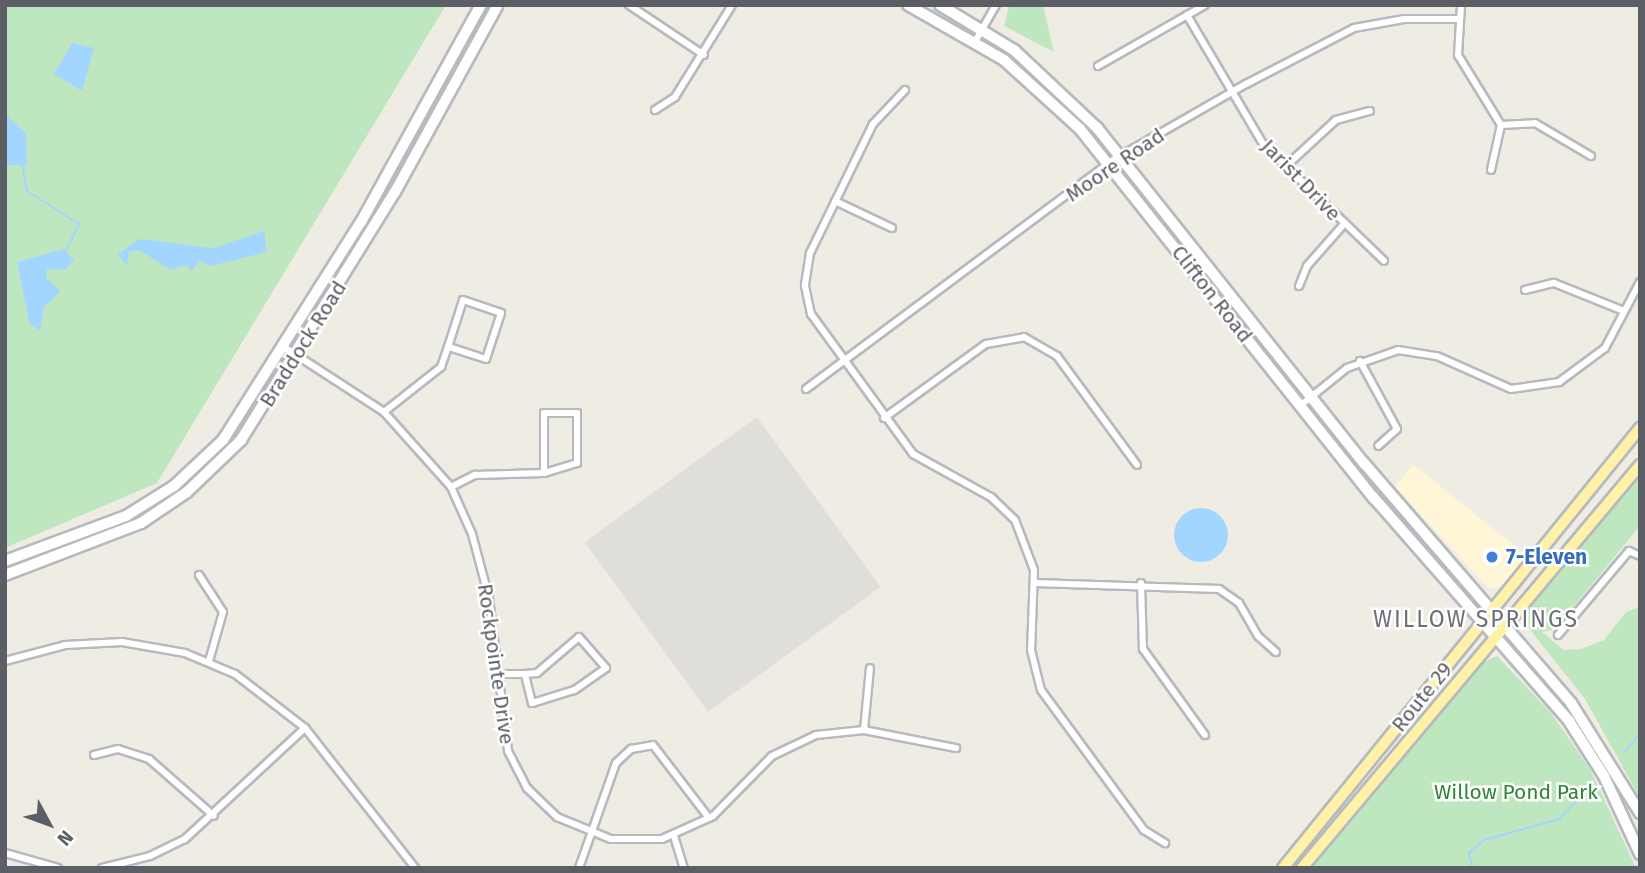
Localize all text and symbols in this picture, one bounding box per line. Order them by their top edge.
street label: Moore Road [1061,123,1169,207]
street label: Jarist Drive [1256,134,1346,226]
street label: Clifton Road [1166,240,1258,348]
street label: Braddock Road [254,276,352,412]
place label: 7-Eleven [1506,544,1587,570]
marker: 7-Eleven [1484,549,1500,565]
street label: Rockpointe Drive [472,582,520,746]
district label: WILLOW SPRINGS [1375,605,1577,633]
street label: Route 29 [1386,657,1458,737]
park label: Willow Pond Park [1434,779,1598,805]
north arrow [14,789,84,859]
text: N [52,826,78,850]

